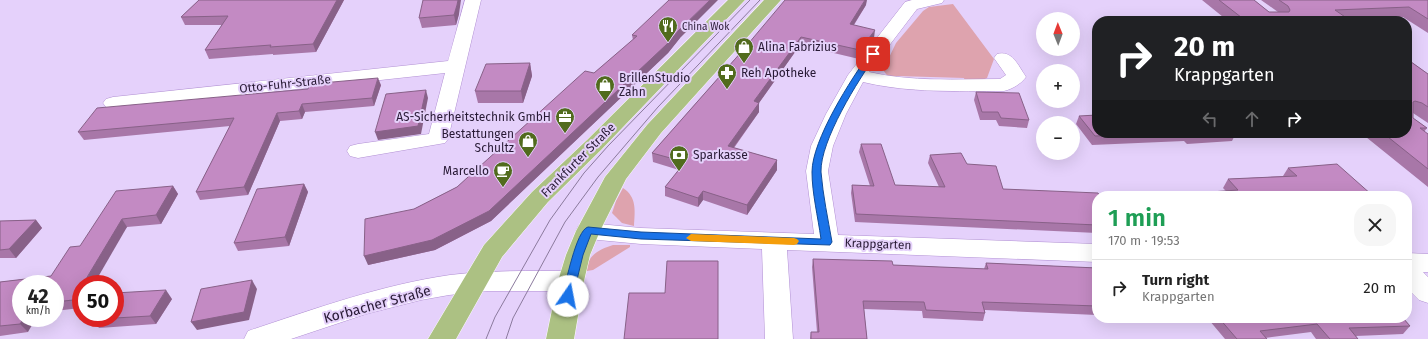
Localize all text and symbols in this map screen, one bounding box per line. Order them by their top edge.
north arrow [1036,12,1080,56]
map controls [1036,12,1080,160]
restaurant icon: China Wok [657,15,679,43]
place label: China Wok [682,21,730,33]
text: 20 m [1174,30,1235,63]
icon: right [1108,32,1160,84]
shop icon: Alina Fabrizius [733,36,755,64]
pin [856,37,890,71]
place label: Alina Fabrizius [758,40,837,54]
icon: arrive [862,43,884,65]
pharmacy icon: Reh Apotheke [716,62,738,90]
button: + [1036,64,1080,108]
text: Krappgarten [1174,64,1274,86]
place label: Reh Apotheke [741,66,816,80]
place label: BrillenStudio Zahn [619,71,690,99]
street label: Otto-Fuhr-Straße [239,72,331,96]
shop icon: BrillenStudio Zahn [594,74,616,102]
office icon: AS-Sicherheitstechnik GmbH [554,106,576,134]
icon: left [1199,108,1221,130]
icon: ahead [1241,108,1263,130]
icon: right [1283,108,1305,130]
place label: AS-Sicherheitstechnik GmbH [396,110,551,124]
button: − [1036,116,1080,160]
street label: Frankfurter Straße [538,120,618,200]
place label: Bestattungen Schultz [441,127,514,155]
shop icon: Bestattungen Schultz [517,130,539,158]
bank icon: Sparkasse [668,144,690,172]
place label: Sparkasse [693,148,748,162]
cafe icon: Marcello [492,160,514,188]
place label: Marcello [443,164,489,178]
text: 1 min [1108,204,1166,232]
button: close [1354,204,1396,246]
text: 170 m · 19:53 [1108,233,1180,248]
street label: Krappgarten [844,236,912,252]
text: Turn right [1142,271,1209,289]
speed limit sign: 50 [72,275,124,327]
position arrow [547,275,589,317]
icon: right [1108,277,1130,299]
text: 20 m [1363,279,1396,297]
street label: Korbacher Straße [322,282,433,327]
text: 42 [27,284,49,308]
text: Krappgarten [1142,289,1215,304]
text: km/h [26,305,50,317]

